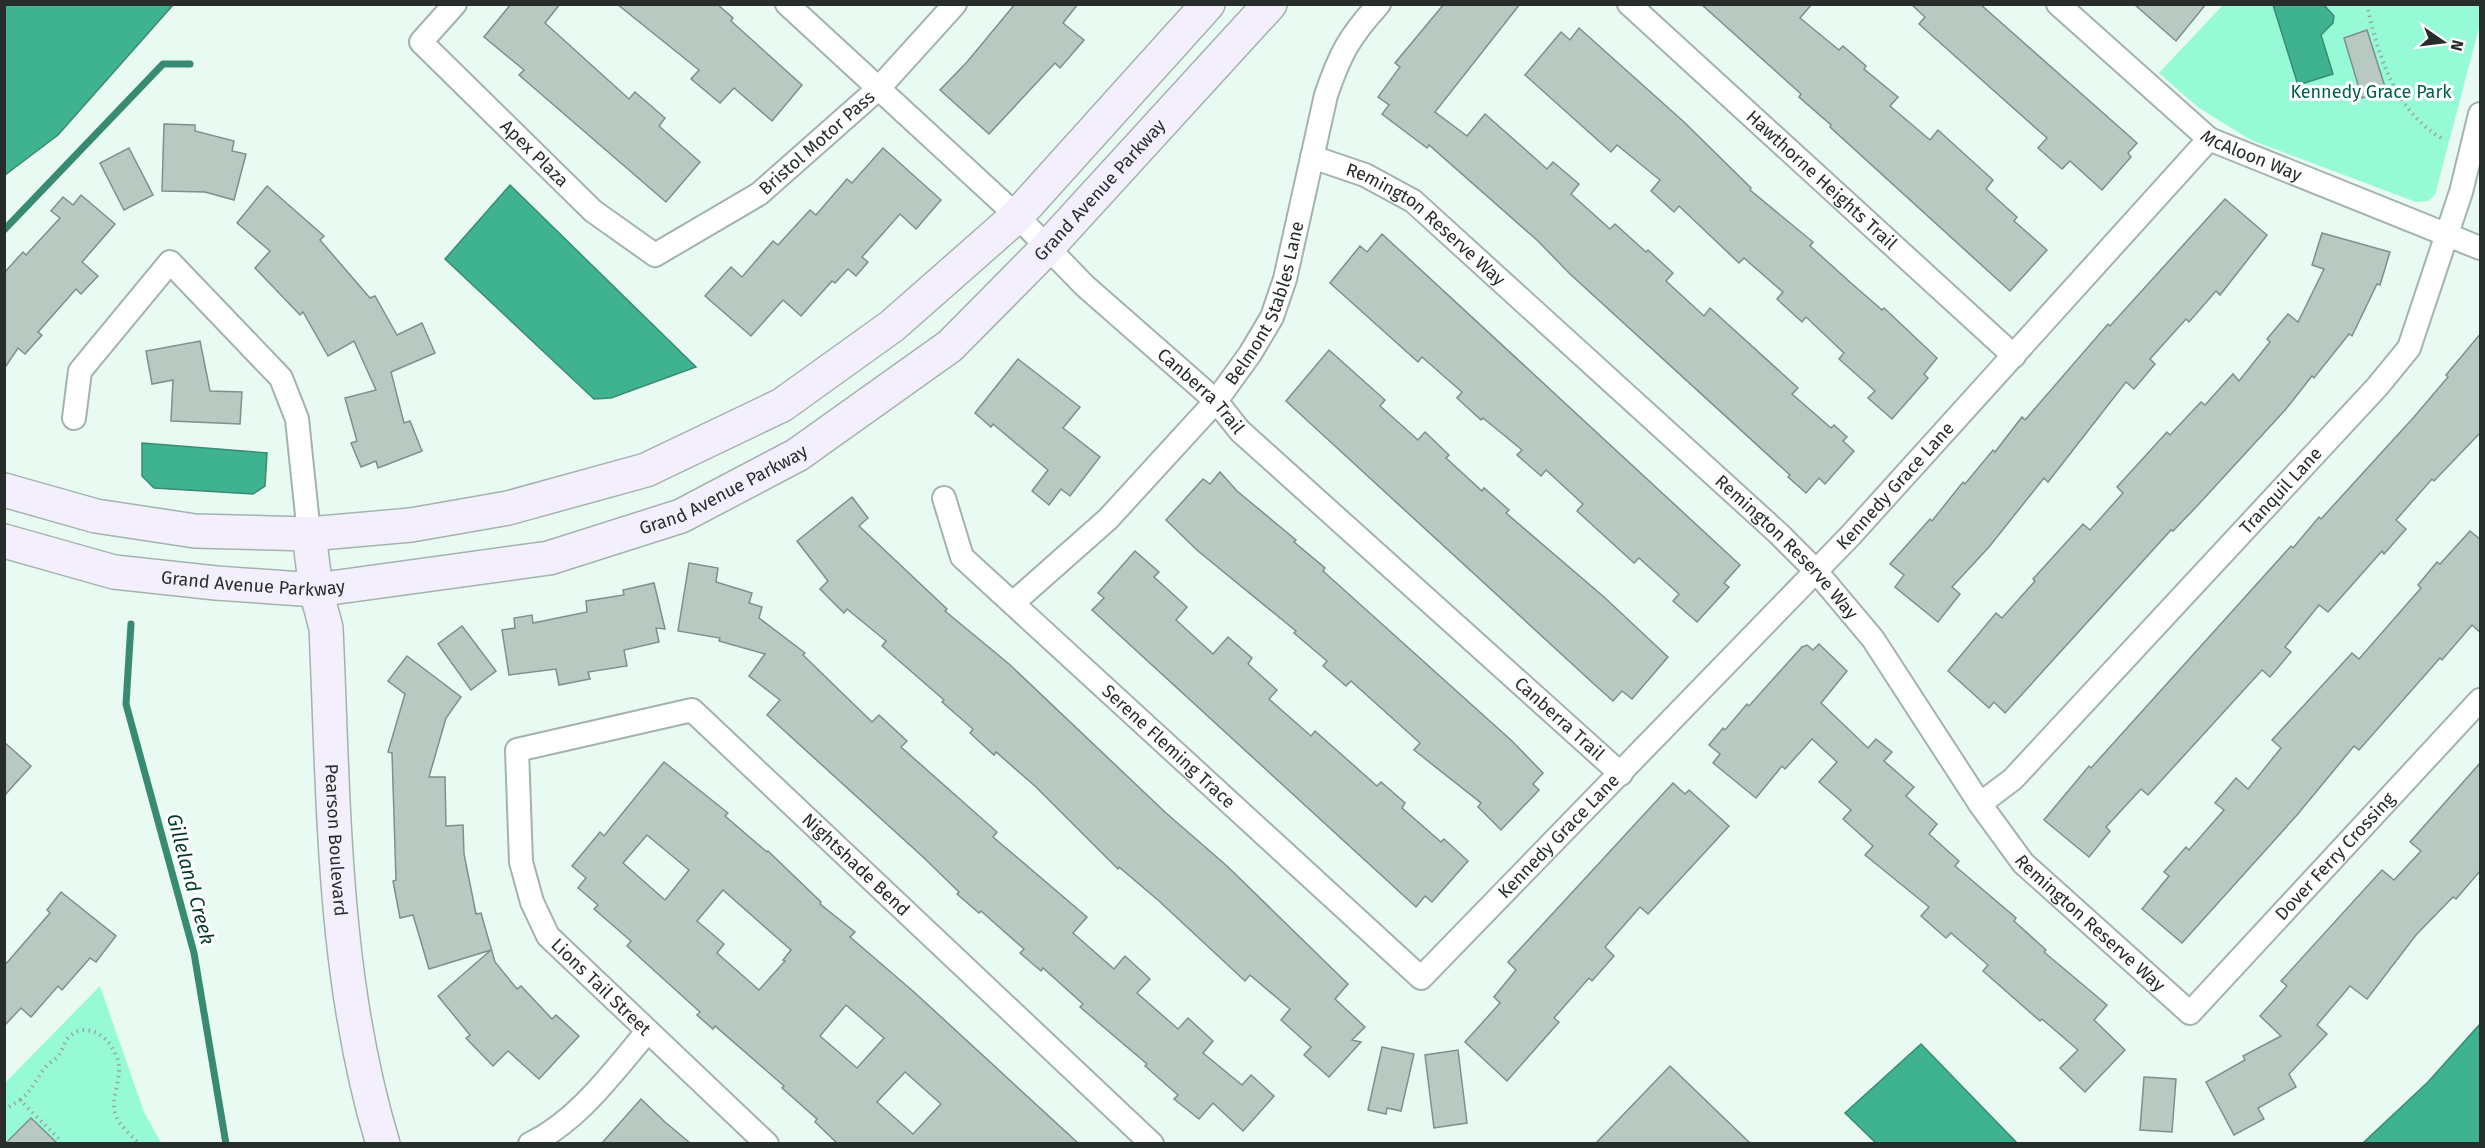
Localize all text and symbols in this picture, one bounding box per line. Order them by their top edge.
north arrow [2413,12,2473,72]
text: N [2447,38,2468,53]
park label: Kennedy Grace Park [2290,81,2452,103]
street label: Bristol Motor Pass [755,86,879,200]
street label: Hawthorne Heights Trail [1742,106,1902,255]
street label: Grand Avenue Parkway [1029,114,1170,266]
street label: Apex Plaza [496,115,573,192]
street label: McAloon Way [2196,125,2305,186]
street label: Remington Reserve Way [1343,158,1510,291]
street label: Belmont Stables Lane [1220,219,1309,389]
street label: Canberra Trail [1153,343,1249,439]
street label: Kennedy Grace Lane [1832,417,1959,554]
street label: Grand Avenue Parkway [637,440,812,540]
street label: Tranquil Lane [2235,442,2327,539]
street label: Remington Reserve Way [1710,470,1863,624]
street label: Grand Avenue Parkway [160,566,347,601]
street label: Canberra Trail [1510,672,1609,765]
street label: Serene Fleming Trace [1097,680,1240,813]
street label: Pearson Boulevard [320,763,352,917]
street label: Kennedy Grace Lane [1493,769,1624,903]
street label: Dover Ferry Crossing [2270,787,2400,925]
street label: Nightshade Bend [797,809,914,921]
water label: Gilleland Creek [162,811,220,947]
street label: Remington Reserve Way [2010,851,2170,996]
street label: Lions Tail Street [546,934,656,1041]

